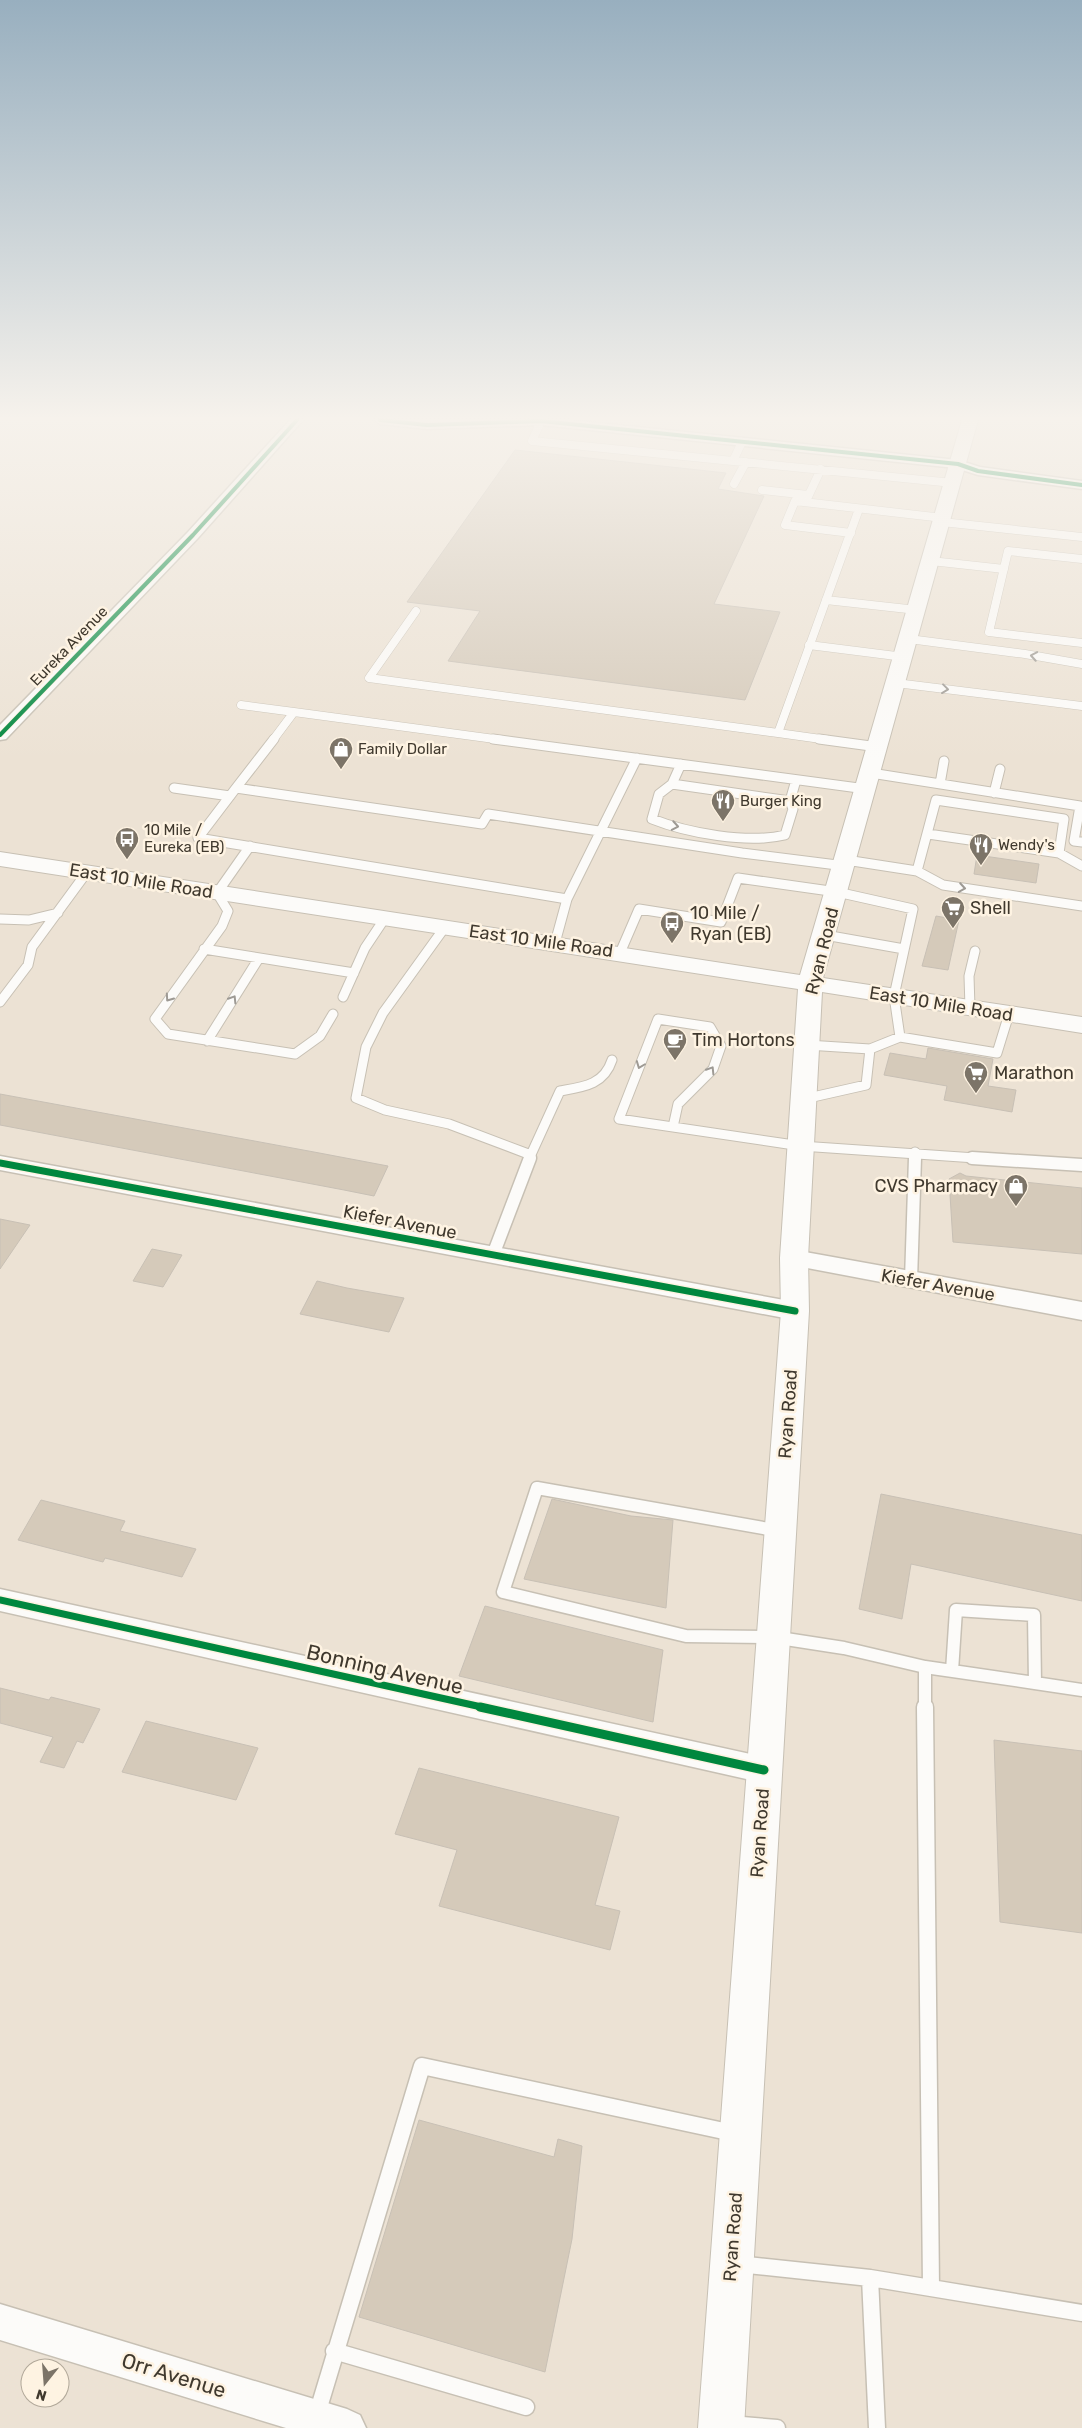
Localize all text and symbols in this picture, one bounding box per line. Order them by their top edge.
street label: Eureka Avenue [27,602,111,690]
one-way arrow [1030,651,1038,661]
one-way arrow [941,683,949,694]
shop icon: Family Dollar [328,736,354,770]
place label: Family Dollar [358,740,447,758]
restaurant icon: Burger King [710,788,736,822]
place label: Burger King [740,792,822,810]
place label: 10 Mile / Eureka (EB) [144,821,224,856]
one-way arrow [670,821,679,831]
bus stop icon: 10 Mile / Eureka (EB) [114,826,140,860]
restaurant icon: Wendy's [968,832,994,866]
place label: Wendy's [998,836,1055,854]
street label: East 10 Mile Road [68,859,214,903]
one-way arrow [958,882,966,892]
supermarket icon: Shell [940,895,966,929]
place label: Shell [970,897,1011,919]
place label: 10 Mile / Ryan (EB) [690,902,771,945]
street label: Ryan Road [801,905,843,997]
bus stop icon: 10 Mile / Ryan (EB) [659,910,685,944]
street label: East 10 Mile Road [468,920,614,962]
street label: East 10 Mile Road [868,982,1014,1026]
one-way arrow [166,993,175,1002]
one-way arrow [226,996,236,1005]
cafe icon: Tim Hortons [662,1027,688,1061]
place label: Tim Hortons [692,1029,795,1051]
one-way arrow [636,1060,646,1068]
supermarket icon: Marathon [963,1060,989,1094]
place label: Marathon [994,1062,1074,1084]
one-way arrow [704,1066,714,1075]
shop icon: CVS Pharmacy [1003,1173,1029,1207]
place label: CVS Pharmacy [874,1175,998,1197]
street label: Kiefer Avenue [341,1200,459,1244]
street label: Kiefer Avenue [879,1264,997,1306]
street label: Ryan Road [774,1369,802,1459]
street label: Bonning Avenue [304,1639,466,1699]
street label: Ryan Road [746,1788,774,1878]
street label: Ryan Road [719,2192,747,2282]
street label: Orr Avenue [119,2347,229,2403]
north arrow [20,2358,70,2408]
text: N [34,2385,49,2405]

